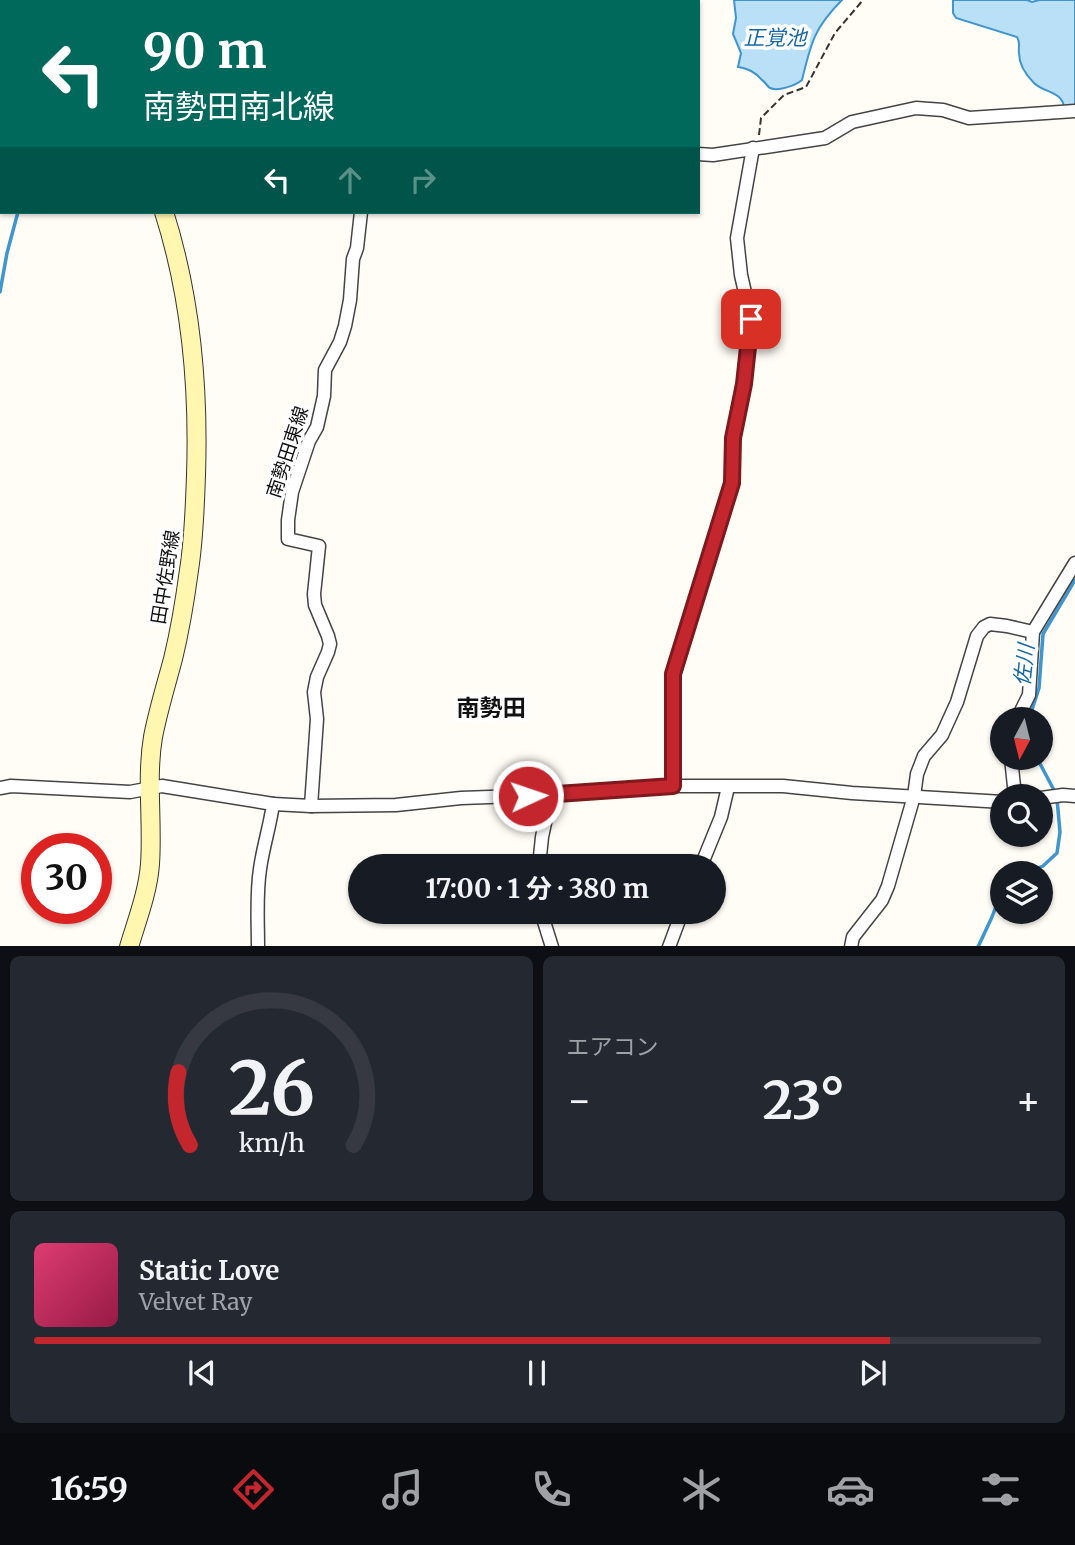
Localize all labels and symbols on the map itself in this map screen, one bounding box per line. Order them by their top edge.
water label: 正覚池 [744,24,808,51]
pin [721,289,781,349]
street label: 南勢田東線 [261,403,313,501]
street label: 田中佐野線 [146,528,184,626]
water label: 佐川 [1008,641,1040,687]
district label: 南勢田 [457,693,526,722]
north arrow [990,707,1054,770]
position arrow [491,759,565,833]
speed limit sign: 30 [21,833,112,924]

